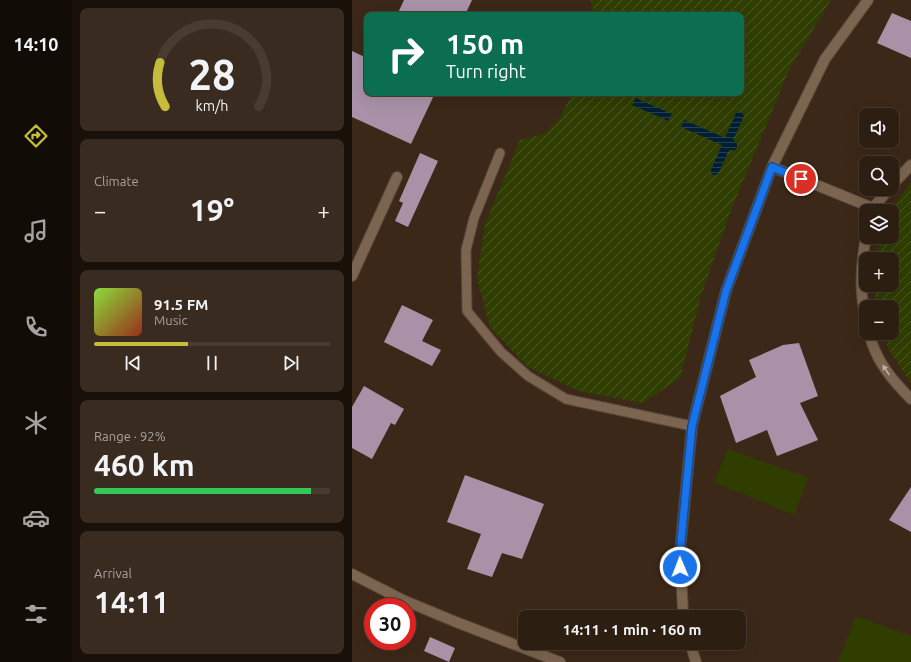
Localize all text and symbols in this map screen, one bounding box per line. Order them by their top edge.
icon: right [380,28,432,80]
text: 150 m [446,28,524,59]
text: 14:10 [13,34,59,54]
text: 28 [189,51,235,98]
text: Turn right [446,61,526,81]
text: km/h [196,98,228,114]
map controls [859,108,899,340]
button: sound [859,108,899,148]
icon: directions [22,122,50,150]
button: search [859,156,899,196]
pin [784,162,818,196]
icon: arrive [790,168,812,190]
text: Climate [94,174,139,188]
text: 19° [190,193,234,227]
text: − [94,198,106,223]
text: + [318,198,330,223]
button: layers [859,204,899,244]
icon: music [22,217,50,245]
button: + [859,252,899,292]
text: 91.5 FM [154,296,208,313]
button: − [859,300,899,340]
icon: phone [22,313,50,341]
text: Music [154,313,188,327]
icon: previous [122,352,144,374]
icon: pause [201,352,223,374]
icon: next [280,352,302,374]
one-way arrow [882,364,890,375]
icon: climate [22,409,50,437]
text: Range · 92% [94,429,166,443]
text: 460 km [94,448,195,482]
icon: car [22,504,50,532]
position arrow [659,546,701,588]
text: Arrival [94,566,132,580]
text: 14:11 [94,585,169,619]
speed limit sign: 30 [364,598,416,650]
icon: filters [22,600,50,628]
text: 14:11 · 1 min · 160 m [563,621,701,638]

